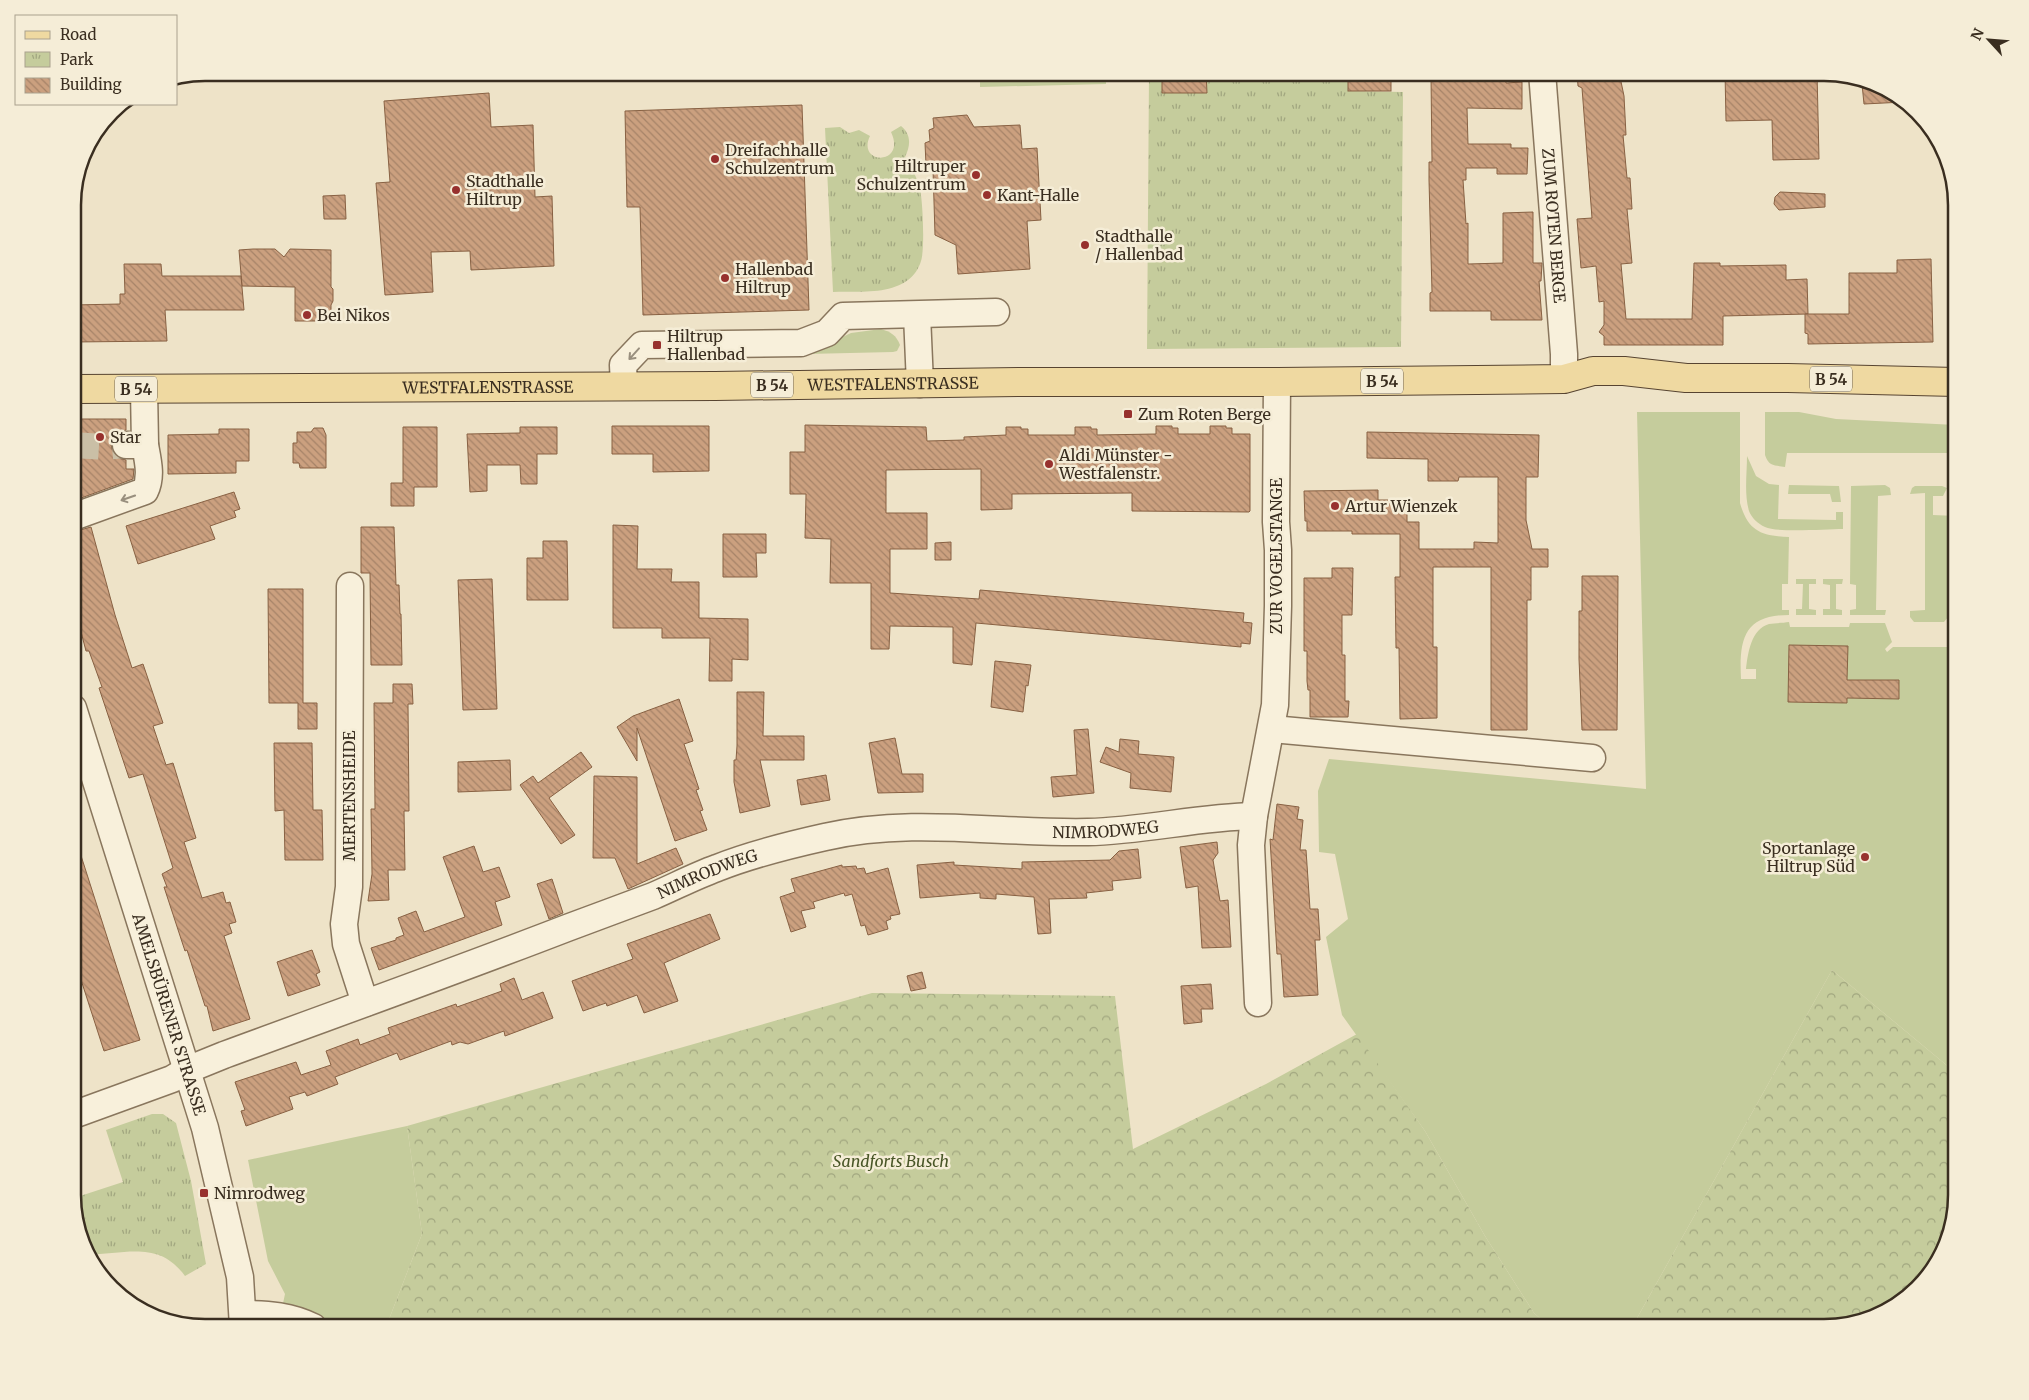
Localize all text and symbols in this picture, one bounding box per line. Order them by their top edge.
legend [15,15,178,105]
north arrow [1964,15,2014,65]
text: Road [60,25,96,44]
text: N [1967,25,1988,43]
text: Park [60,50,94,69]
text: Building [60,75,122,94]
place label: Dreifachhalle Schulzentrum [725,140,835,178]
street label: ZUM ROTEN BERGE [1538,147,1570,305]
marker: Dreifachhalle Schulzentrum [709,153,721,165]
place label: Hiltruper Schulzentrum [857,156,966,194]
marker: Hiltruper Schulzentrum [970,169,982,181]
place label: Stadthalle Hiltrup [466,171,544,209]
marker: Stadthalle Hiltrup [450,184,462,196]
place label: Kant-Halle [997,185,1079,205]
marker: Kant-Halle [981,189,993,201]
place label: Stadthalle / Hallenbad [1095,226,1184,264]
marker: Stadthalle / Hallenbad [1079,239,1091,251]
place label: Hallenbad Hiltrup [735,259,813,297]
marker: Hallenbad Hiltrup [719,272,731,284]
place label: Bei Nikos [317,305,390,325]
marker: Bei Nikos [301,309,313,321]
place label: Hiltrup Hallenbad [667,326,745,364]
marker: Hiltrup Hallenbad [651,339,663,351]
one-way arrow [628,347,640,360]
road number: B 54 [1810,366,1852,392]
road number: B 54 [1361,368,1403,394]
road number: B 54 [751,372,793,398]
street label: WESTFALENSTRASSE [806,373,979,395]
road number: B 54 [115,376,157,402]
street label: WESTFALENSTRASSE [401,377,574,397]
place label: Zum Roten Berge [1138,404,1271,424]
marker: Zum Roten Berge [1122,408,1134,420]
place label: Star [110,427,142,447]
marker: Star [94,431,106,443]
place label: Aldi Münster - Westfalenstr. [1058,445,1173,483]
marker: Aldi Münster - Westfalenstr. [1043,458,1055,470]
street label: ZUR VOGELSTANGE [1266,477,1286,634]
one-way arrow [121,494,136,503]
place label: Artur Wienzek [1344,496,1459,516]
marker: Artur Wienzek [1329,500,1341,512]
street label: MERTENSHEIDE [339,730,359,861]
street label: NIMRODWEG [1052,816,1160,842]
place label: Sportanlage Hiltrup Süd [1762,838,1855,876]
street label: NIMRODWEG [654,845,760,903]
marker: Sportanlage Hiltrup Süd [1859,851,1871,863]
street label: AMELSBÜRENER STRASSE [128,910,211,1119]
park label: Sandforts Busch [833,1151,949,1171]
place label: Nimrodweg [214,1183,305,1203]
marker: Nimrodweg [198,1187,210,1199]

